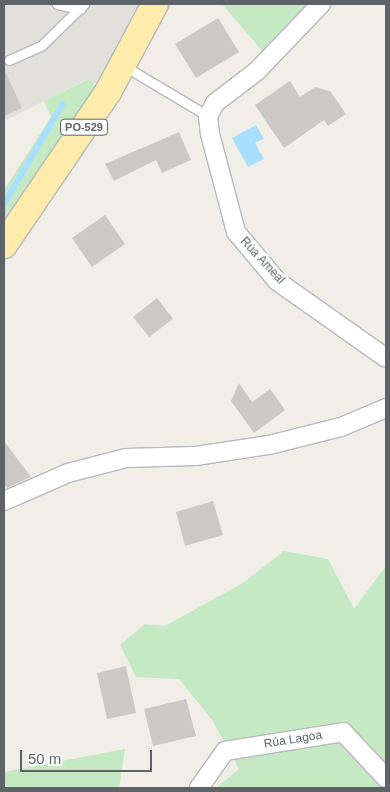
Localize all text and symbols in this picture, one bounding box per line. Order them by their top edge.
road number: PO-529 [59,118,109,136]
street label: Rúa Ameal [236,234,288,288]
street label: Rúa Lagoa [263,728,323,752]
scale bar [22,740,155,772]
text: 50 m [28,750,61,767]

